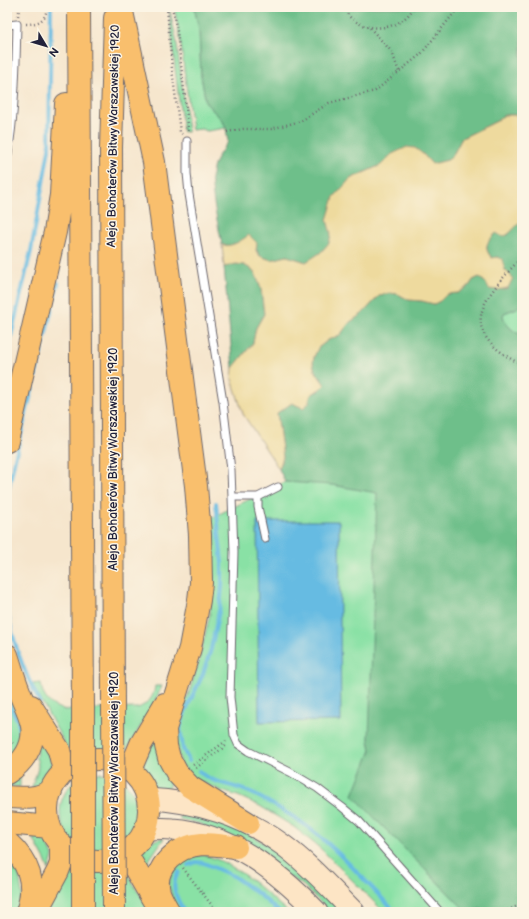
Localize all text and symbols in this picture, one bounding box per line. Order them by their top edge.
street label: Aleja Bohaterów Bitwy Warszawskiej 1920 [104,24,123,248]
north arrow [26,26,66,66]
text: N [46,45,61,59]
street label: Aleja Bohaterów Bitwy Warszawskiej 1920 [106,348,121,570]
street label: Aleja Bohaterów Bitwy Warszawskiej 1920 [107,672,122,894]

